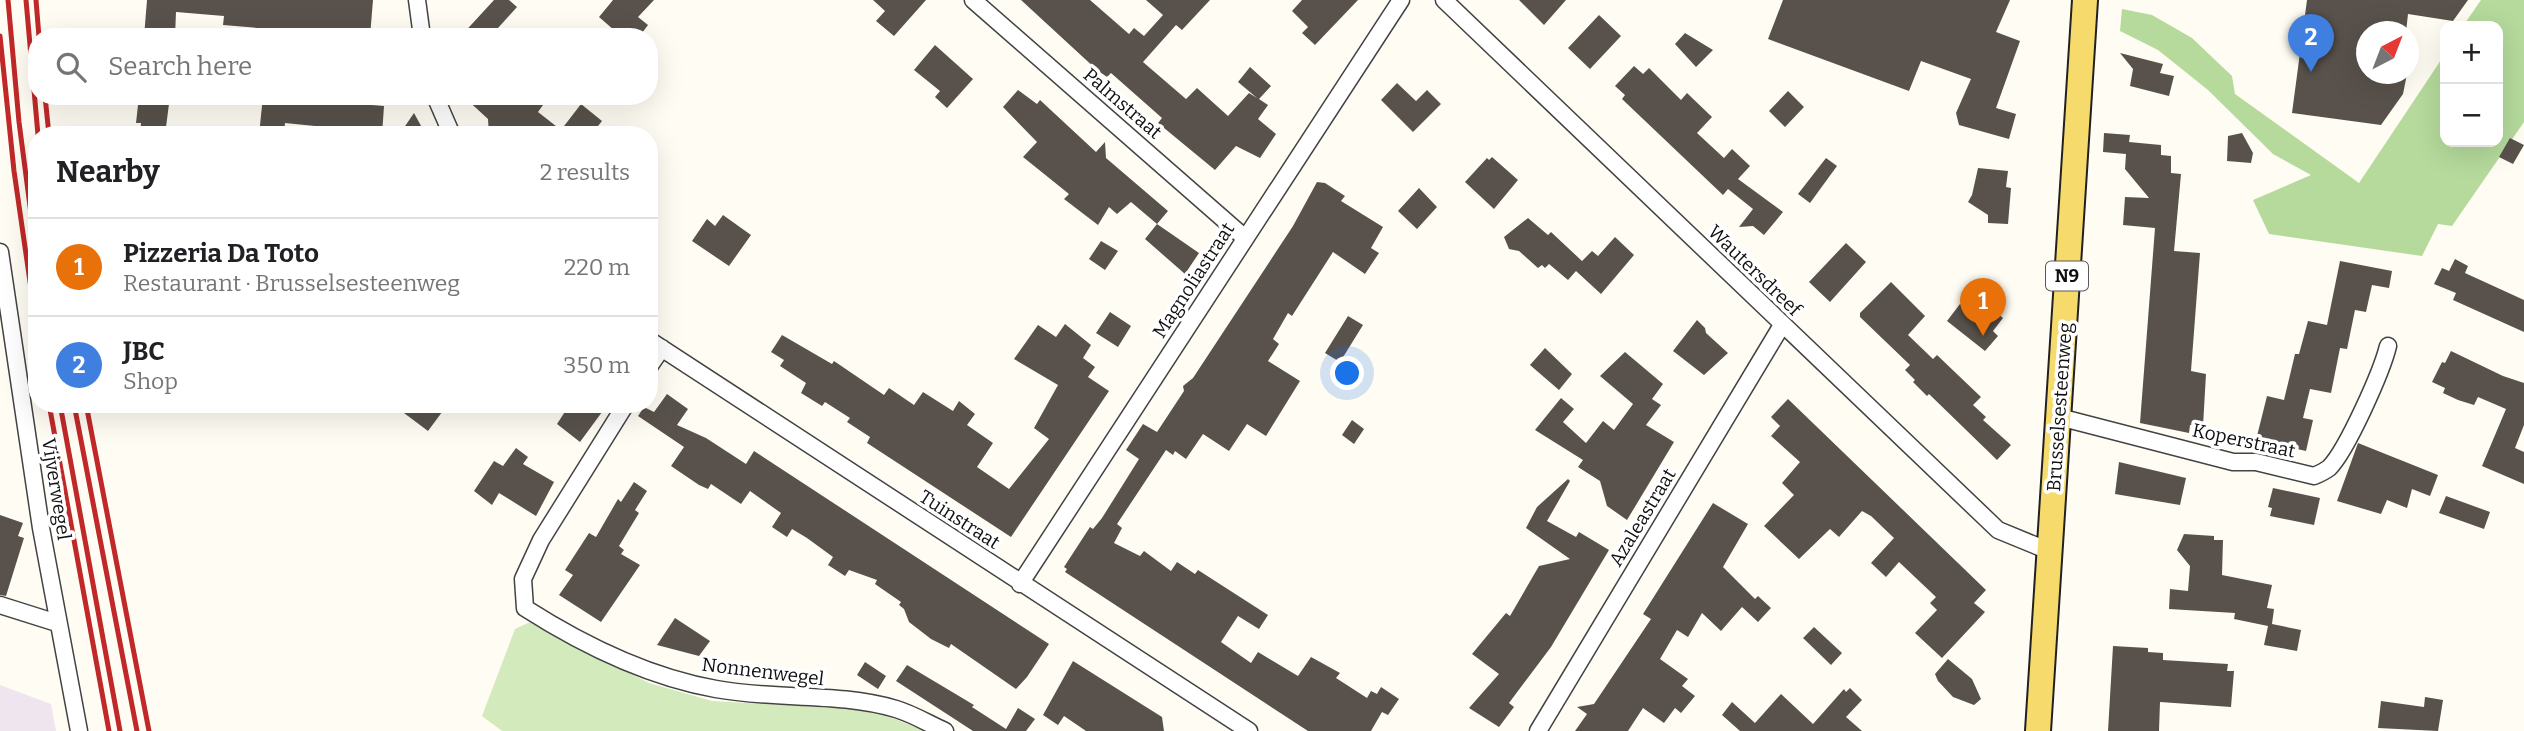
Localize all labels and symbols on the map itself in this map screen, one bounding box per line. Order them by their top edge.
pin: 2 [2288,14,2334,72]
north arrow [2356,21,2419,84]
street label: Palmstraat [1079,63,1167,144]
street label: Magnoliastraat [1148,218,1239,342]
street label: Wautersdreef [1703,220,1807,322]
road number: N9 [2046,262,2088,290]
pin: 1 [1960,278,2006,336]
street label: Brusselsesteenweg [2042,321,2077,492]
your location [1330,356,1364,390]
street label: Koperstraat [2190,418,2298,463]
street label: Vijverwegel [37,437,76,542]
street label: Azaleastraat [1604,464,1681,570]
street label: Tuinstraat [915,485,1005,554]
street label: Nonnenwegel [700,653,825,690]

